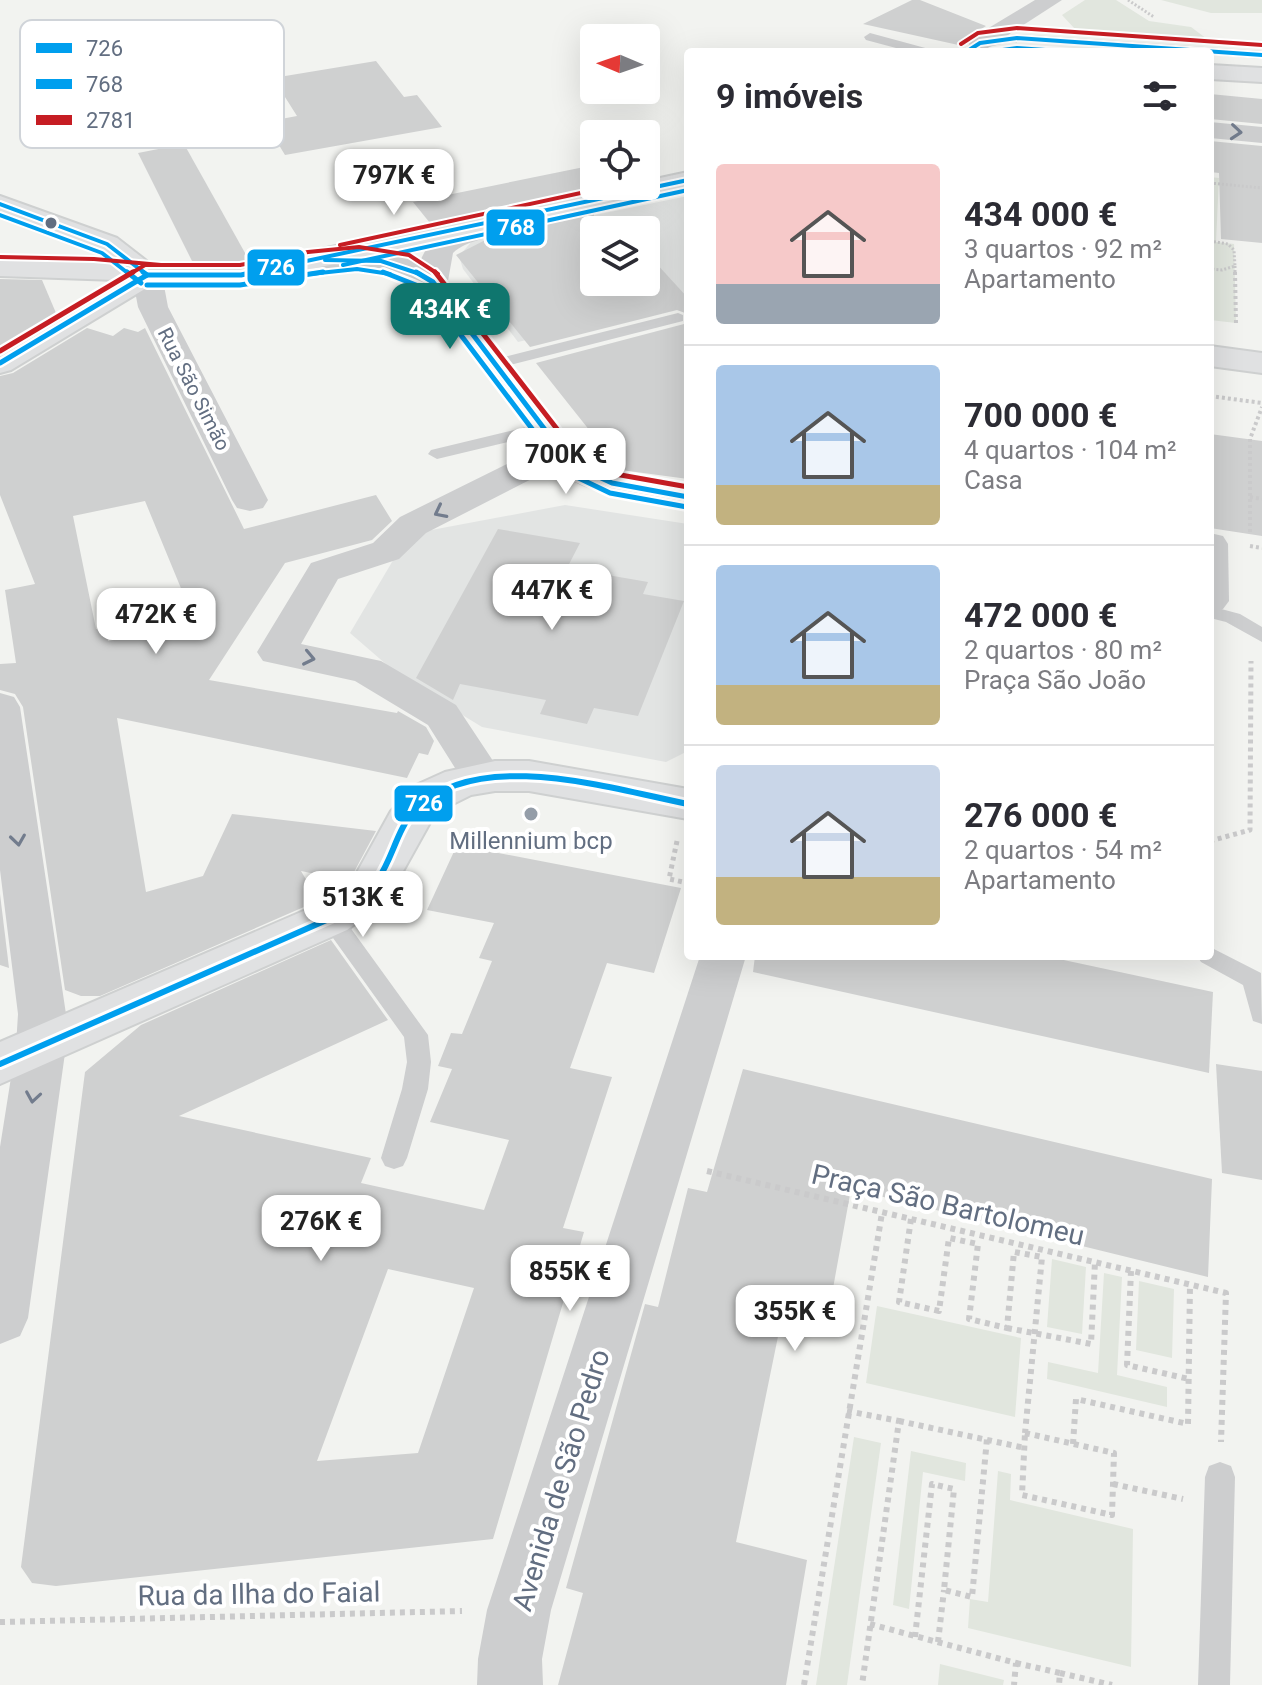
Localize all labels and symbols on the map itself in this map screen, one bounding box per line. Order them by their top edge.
legend [20,20,284,148]
north arrow [580,24,660,104]
text: 726 [86,36,123,61]
text: 768 [86,72,123,97]
text: 2781 [86,108,135,133]
one-way arrow [1230,124,1243,141]
pin: 797K € [329,149,459,217]
line badge: 768 [485,208,546,247]
unlabelled marker [43,215,59,231]
text: 768 [497,215,535,240]
line badge: 726 [246,248,306,287]
text: 726 [257,255,295,280]
pin: 434K € [385,283,515,351]
street label: Rua São Simão [153,323,235,455]
pin: 700K € [501,428,631,496]
one-way arrow [434,502,449,517]
pin: 447K € [487,564,617,632]
pin: 472K € [91,588,221,656]
one-way arrow [302,649,316,666]
line badge: 726 [393,784,454,823]
text: 726 [405,791,443,816]
marker: Millennium bcp [522,805,540,823]
place label: Millennium bcp [449,827,613,855]
one-way arrow [9,833,26,846]
pin: 513K € [298,871,428,939]
one-way arrow [25,1090,42,1104]
street label: Praça São Bartolomeu [808,1158,1088,1252]
pin: 276K € [256,1195,386,1263]
pin: 855K € [505,1245,635,1313]
pin: 355K € [730,1285,860,1353]
street label: Avenida de São Pedro [505,1345,617,1615]
street label: Rua da Ilha do Faial [137,1575,381,1613]

